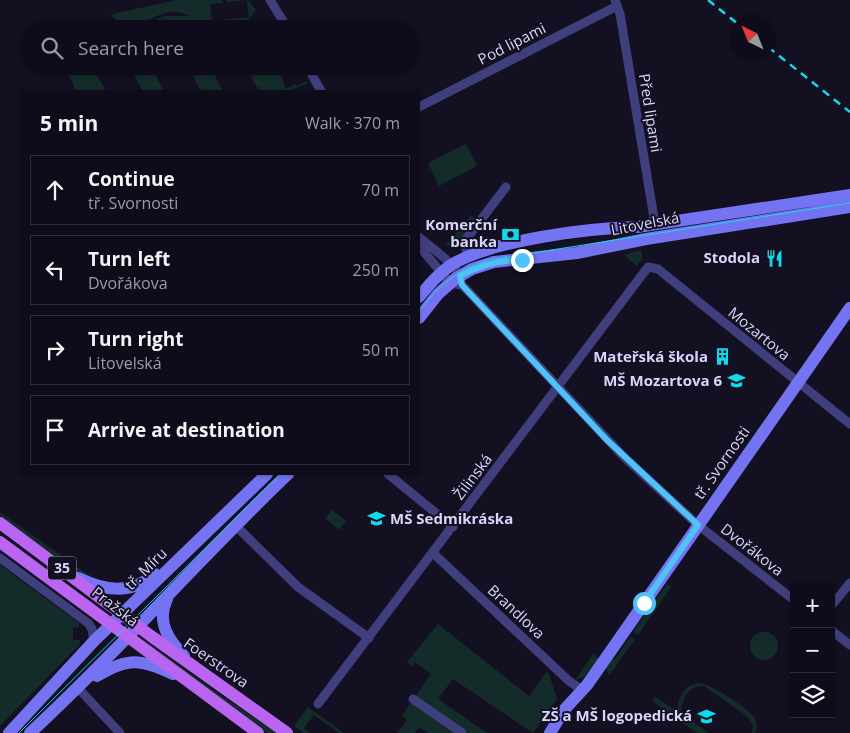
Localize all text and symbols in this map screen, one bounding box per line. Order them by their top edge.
north arrow [730,15,775,60]
street label: Pod lipami [474,17,549,69]
search box [20,20,420,75]
icon: search [38,34,66,62]
text: Search here [78,35,184,61]
street label: Před lipami [635,72,667,154]
text: 5 min [40,109,98,137]
text: Walk · 370 m [305,112,400,134]
text: Continue [88,166,175,192]
icon: ahead [41,176,69,204]
text: 70 m [362,179,399,201]
text: tř. Svornosti [88,192,178,214]
street label: Litovelská [609,207,681,239]
place label: Komerční banka [425,214,498,251]
bank icon: Komerční banka [501,224,521,244]
text: Turn left [88,246,170,272]
place label: Stodola [704,247,760,267]
restaurant icon: Stodola [764,248,784,268]
route end [511,249,534,272]
icon: left [41,256,69,284]
text: 250 m [353,259,399,281]
text: Dvořákova [88,272,168,294]
street label: Mozartova [724,302,795,364]
text: Turn right [88,326,183,352]
icon: right [41,336,69,364]
text: 50 m [362,339,399,361]
place label: Mateřská škola [593,346,708,366]
building icon: Mateřská škola [712,347,732,367]
text: Litovelská [88,352,162,374]
place label: MŠ Mozartova 6 [603,370,722,390]
school or university icon: MŠ Mozartova 6 [726,371,746,391]
icon: arrive [41,416,69,444]
text: Arrive at destination [88,417,285,443]
street label: tř. Svornosti [689,422,754,503]
street label: Žilinská [448,449,496,503]
place label: MŠ Sedmikráska [390,508,513,528]
school or university icon: MŠ Sedmikráska [366,509,386,529]
street label: Dvořákova [717,518,788,580]
street label: tř. Míru [120,543,171,594]
road number: 35 [48,556,76,580]
street label: Brandlova [484,580,550,643]
street label: Pražská [88,582,143,631]
map controls [790,583,835,718]
button: + [790,583,835,628]
route start [633,592,656,615]
button: − [790,628,835,673]
street label: Foerstrova [180,633,253,692]
button: layers [790,673,835,718]
place label: ZŠ a MŠ logopedická [542,705,692,725]
school or university icon: ZŠ a MŠ logopedická [696,706,716,726]

